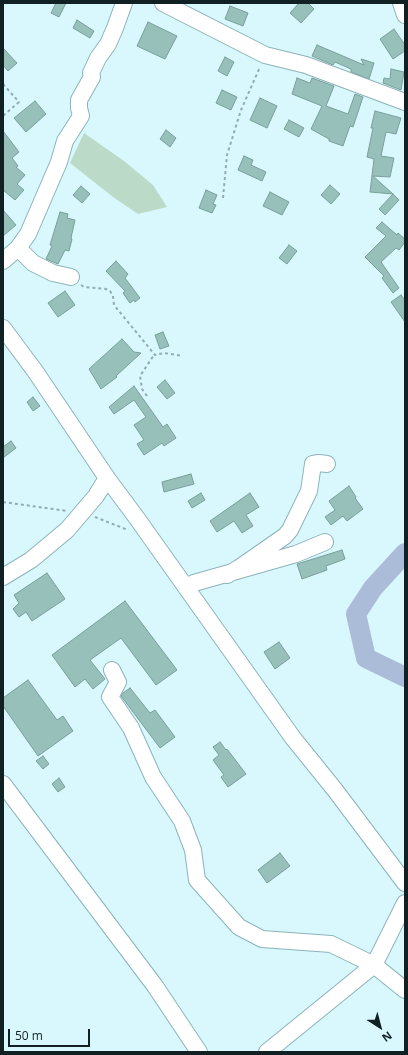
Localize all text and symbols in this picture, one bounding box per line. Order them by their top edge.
north arrow [360,1007,400,1047]
scale bar [10,1021,92,1047]
text: 50 m [15,1027,43,1044]
text: N [379,1028,395,1046]

